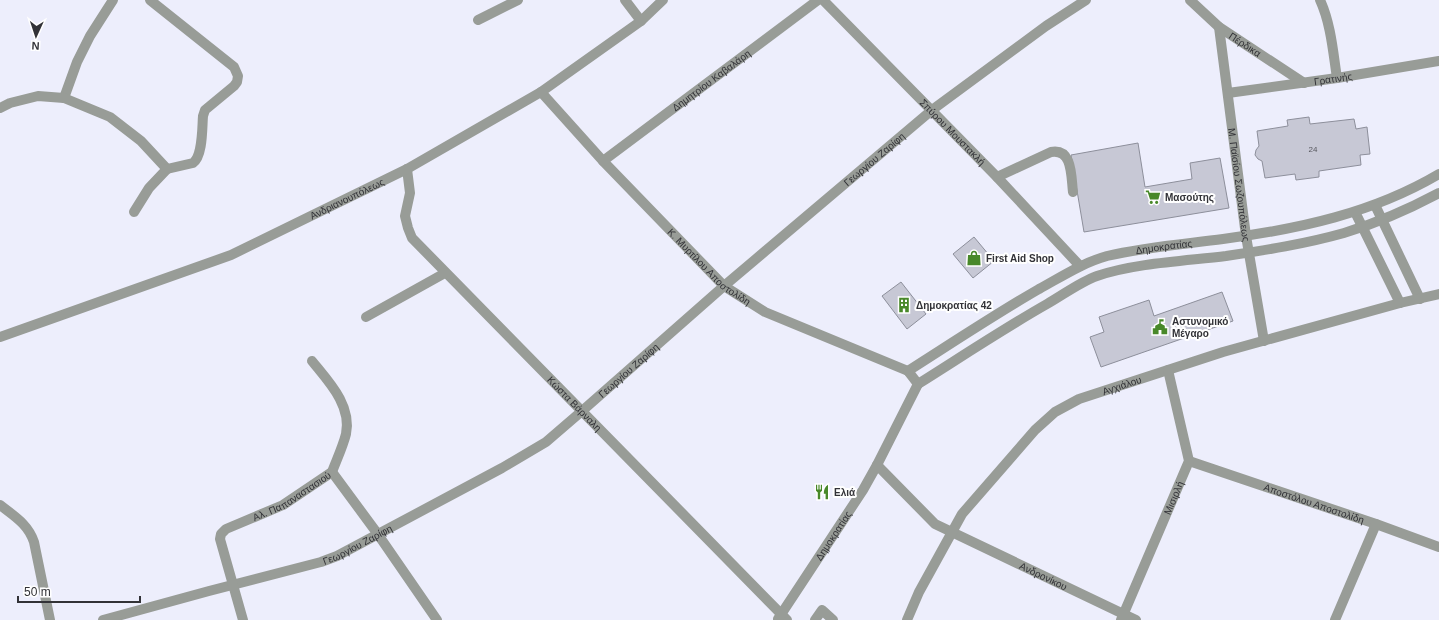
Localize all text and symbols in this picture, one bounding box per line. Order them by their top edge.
north arrow [16,16,56,56]
street label: Πέρδικα [1227,30,1263,59]
text: N [31,40,40,52]
street label: Δημητρίου Καβαλάρη [670,48,753,113]
street label: Γρατινής [1313,71,1353,87]
street label: Σπύρου Μουστακλή [917,97,987,168]
street label: Μ. Παϊσίου Σωζουπόλεως [1226,127,1252,243]
street label: Γεωργίου Ζαρίφη [842,131,907,188]
house number: 24 [1309,145,1318,154]
street label: Ανδριανουπόλεως [308,176,386,222]
supermarket icon: Μασούτης [1144,188,1162,206]
place label: Μασούτης [1165,192,1214,204]
street label: Κ. Μυρτίλου Αποστολίδη [665,226,753,307]
street label: Δημοκρατίας [1135,238,1193,256]
shop icon: First Aid Shop [965,249,983,267]
place label: First Aid Shop [986,253,1054,264]
building icon: Δημοκρατίας 42 [895,296,913,314]
place label: Δημοκρατίας 42 [916,300,992,312]
place label: Αστυνομικό Μέγαρο [1172,316,1228,339]
public building icon: Αστυνομικό Μέγαρο [1151,318,1169,336]
street label: Γεωργίου Ζαρίφη [596,341,661,400]
street label: Κώστα Βάρναλη [545,374,604,434]
street label: Αγχιάλου [1101,374,1143,397]
street label: Αλ. Παπαναστασιού [251,469,333,523]
street label: Μισιρλή [1162,480,1186,516]
street label: Αποστόλου Αποστολίδη [1262,482,1366,526]
restaurant icon: Ελιά [813,483,831,501]
place label: Ελιά [834,487,856,498]
street label: Δημοκρατίας [813,509,854,563]
street label: Γεωργίου Ζαρίφη [321,523,394,567]
street label: Ανδρονίκου [1018,560,1069,592]
scale bar [18,578,140,604]
text: 50 m [24,585,51,599]

